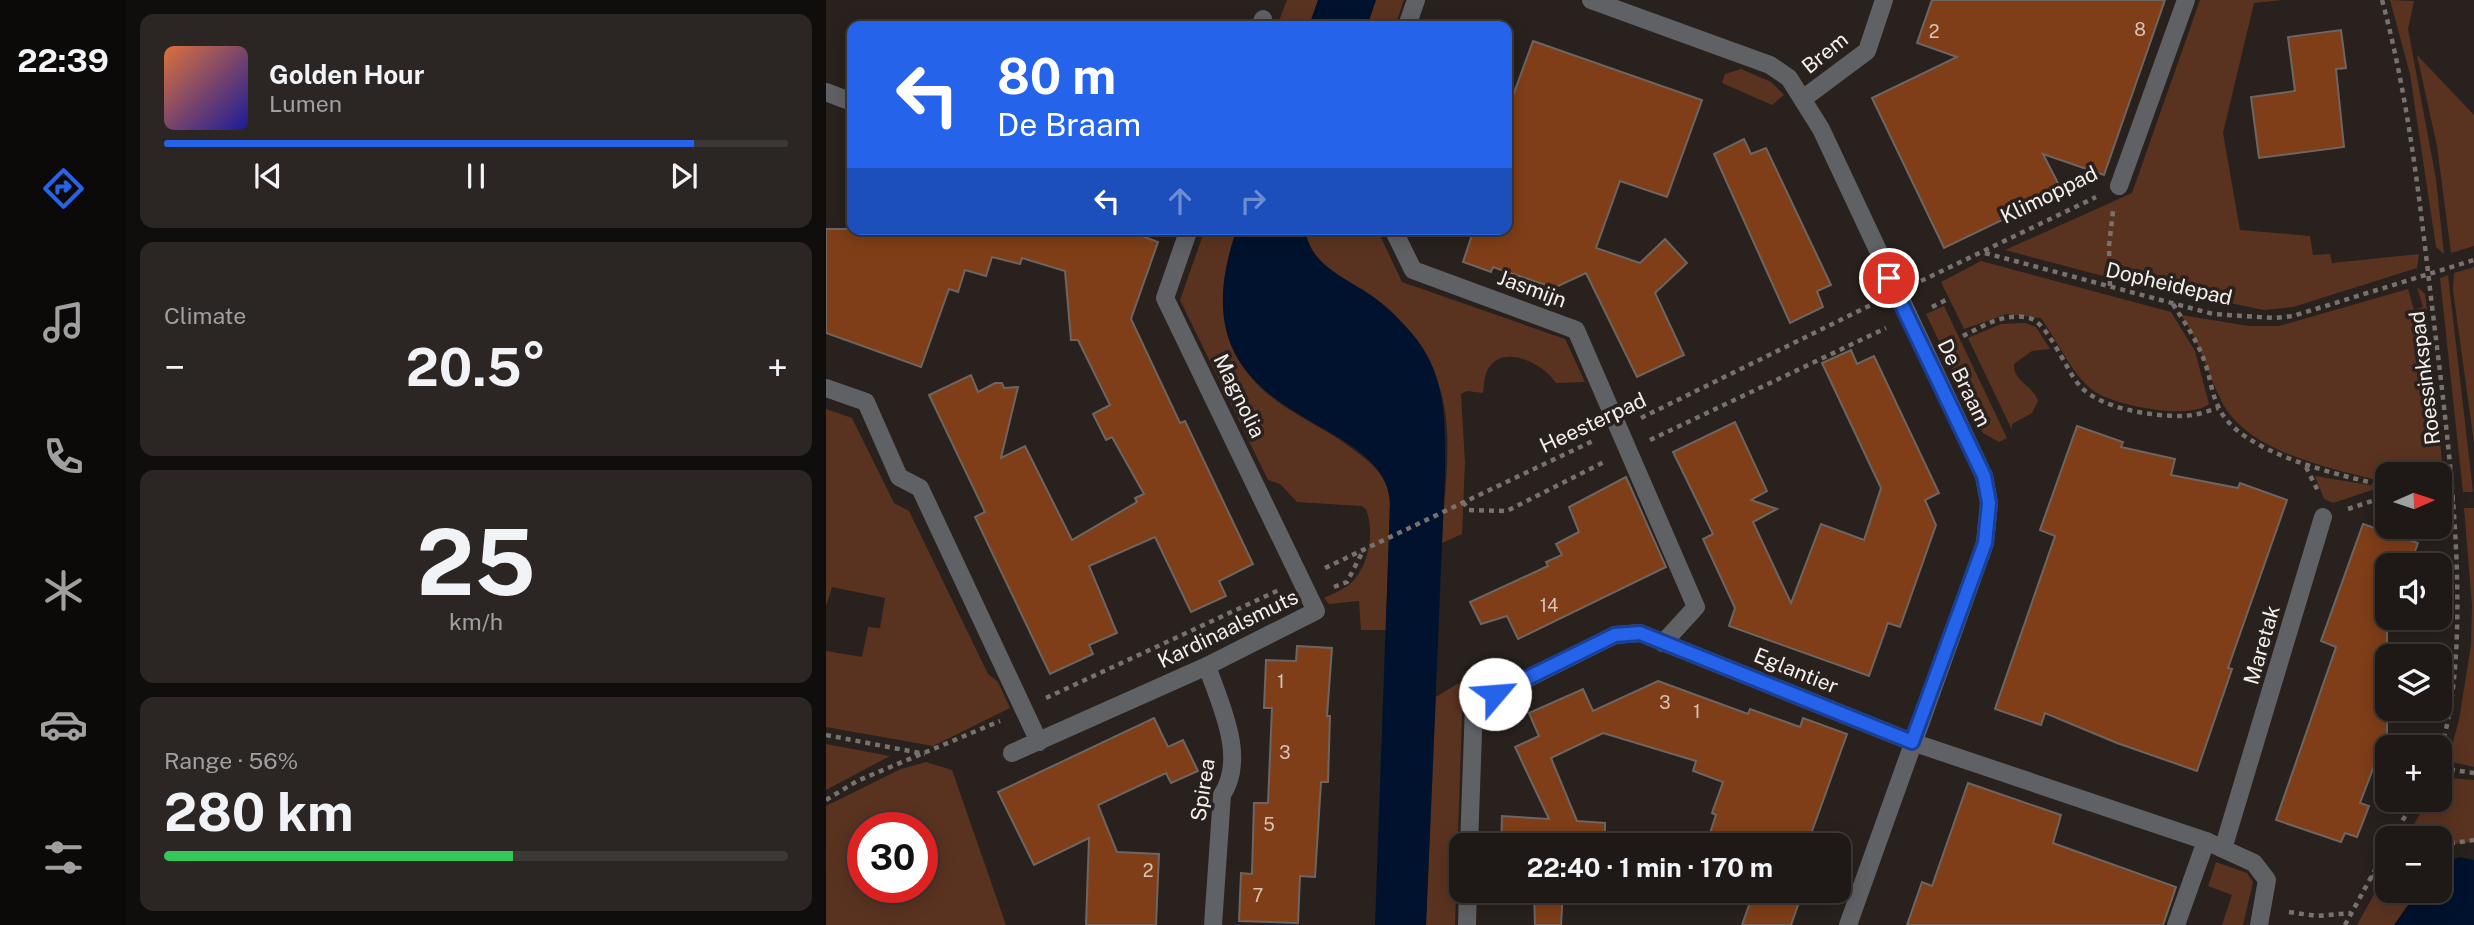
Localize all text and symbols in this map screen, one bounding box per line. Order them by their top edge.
house number: 8 [2134,19,2146,40]
house number: 2 [1929,21,1939,42]
street label: Brem [1797,26,1853,79]
text: 22:39 [17,42,109,79]
text: 80 m [997,47,1116,105]
icon: left [882,49,973,140]
text: Golden Hour [269,59,424,90]
text: Lumen [269,90,342,117]
text: De Braam [997,106,1141,143]
icon: previous [249,157,287,195]
icon: pause [457,157,495,195]
icon: next [665,157,703,195]
street label: Klimoppad [1996,160,2101,229]
icon: directions [39,164,88,213]
icon: left [1088,182,1126,220]
icon: ahead [1161,182,1199,220]
icon: right [1234,182,1272,220]
pin [1859,248,1919,308]
street label: Dopheidepad [2103,257,2235,310]
icon: arrive [1870,259,1908,297]
street label: Jasmijn [1494,265,1570,312]
icon: music [39,298,88,347]
text: Climate [164,302,246,329]
street label: Roessinkspad [2404,310,2445,447]
street label: De Braam [1932,335,1996,431]
text: 20.5° [406,337,546,398]
text: − [164,345,185,390]
text: + [767,345,788,390]
street label: Magnolia [1208,350,1270,442]
street label: Heesterpad [1536,387,1650,458]
icon: phone [39,432,88,481]
north arrow [2375,462,2452,539]
map controls [2375,462,2452,903]
text: 25 [416,509,536,615]
button: sound [2375,553,2452,630]
icon: climate [39,566,88,615]
street label: Kardinaalsmuts [1154,584,1302,673]
house number: 14 [1540,595,1558,616]
street label: Maretak [2238,602,2285,687]
text: km/h [449,608,503,635]
street label: Eglantier [1750,642,1842,699]
button: layers [2375,644,2452,721]
position arrow [1458,657,1532,731]
house number: 1 [1277,671,1285,692]
house number: 3 [1659,692,1671,713]
icon: car [39,700,88,749]
house number: 1 [1693,701,1701,722]
button: + [2375,735,2452,812]
house number: 3 [1279,742,1291,763]
text: Range · 56% [164,747,298,774]
street label: Spirea [1185,757,1220,823]
text: 280 km [164,782,354,843]
speed limit sign: 30 [847,812,938,903]
house number: 5 [1263,814,1275,835]
button: − [2375,826,2452,903]
icon: filters [39,833,88,882]
text: 22:40 · 1 min · 170 m [1527,852,1773,883]
house number: 2 [1143,860,1153,881]
house number: 7 [1253,885,1263,906]

